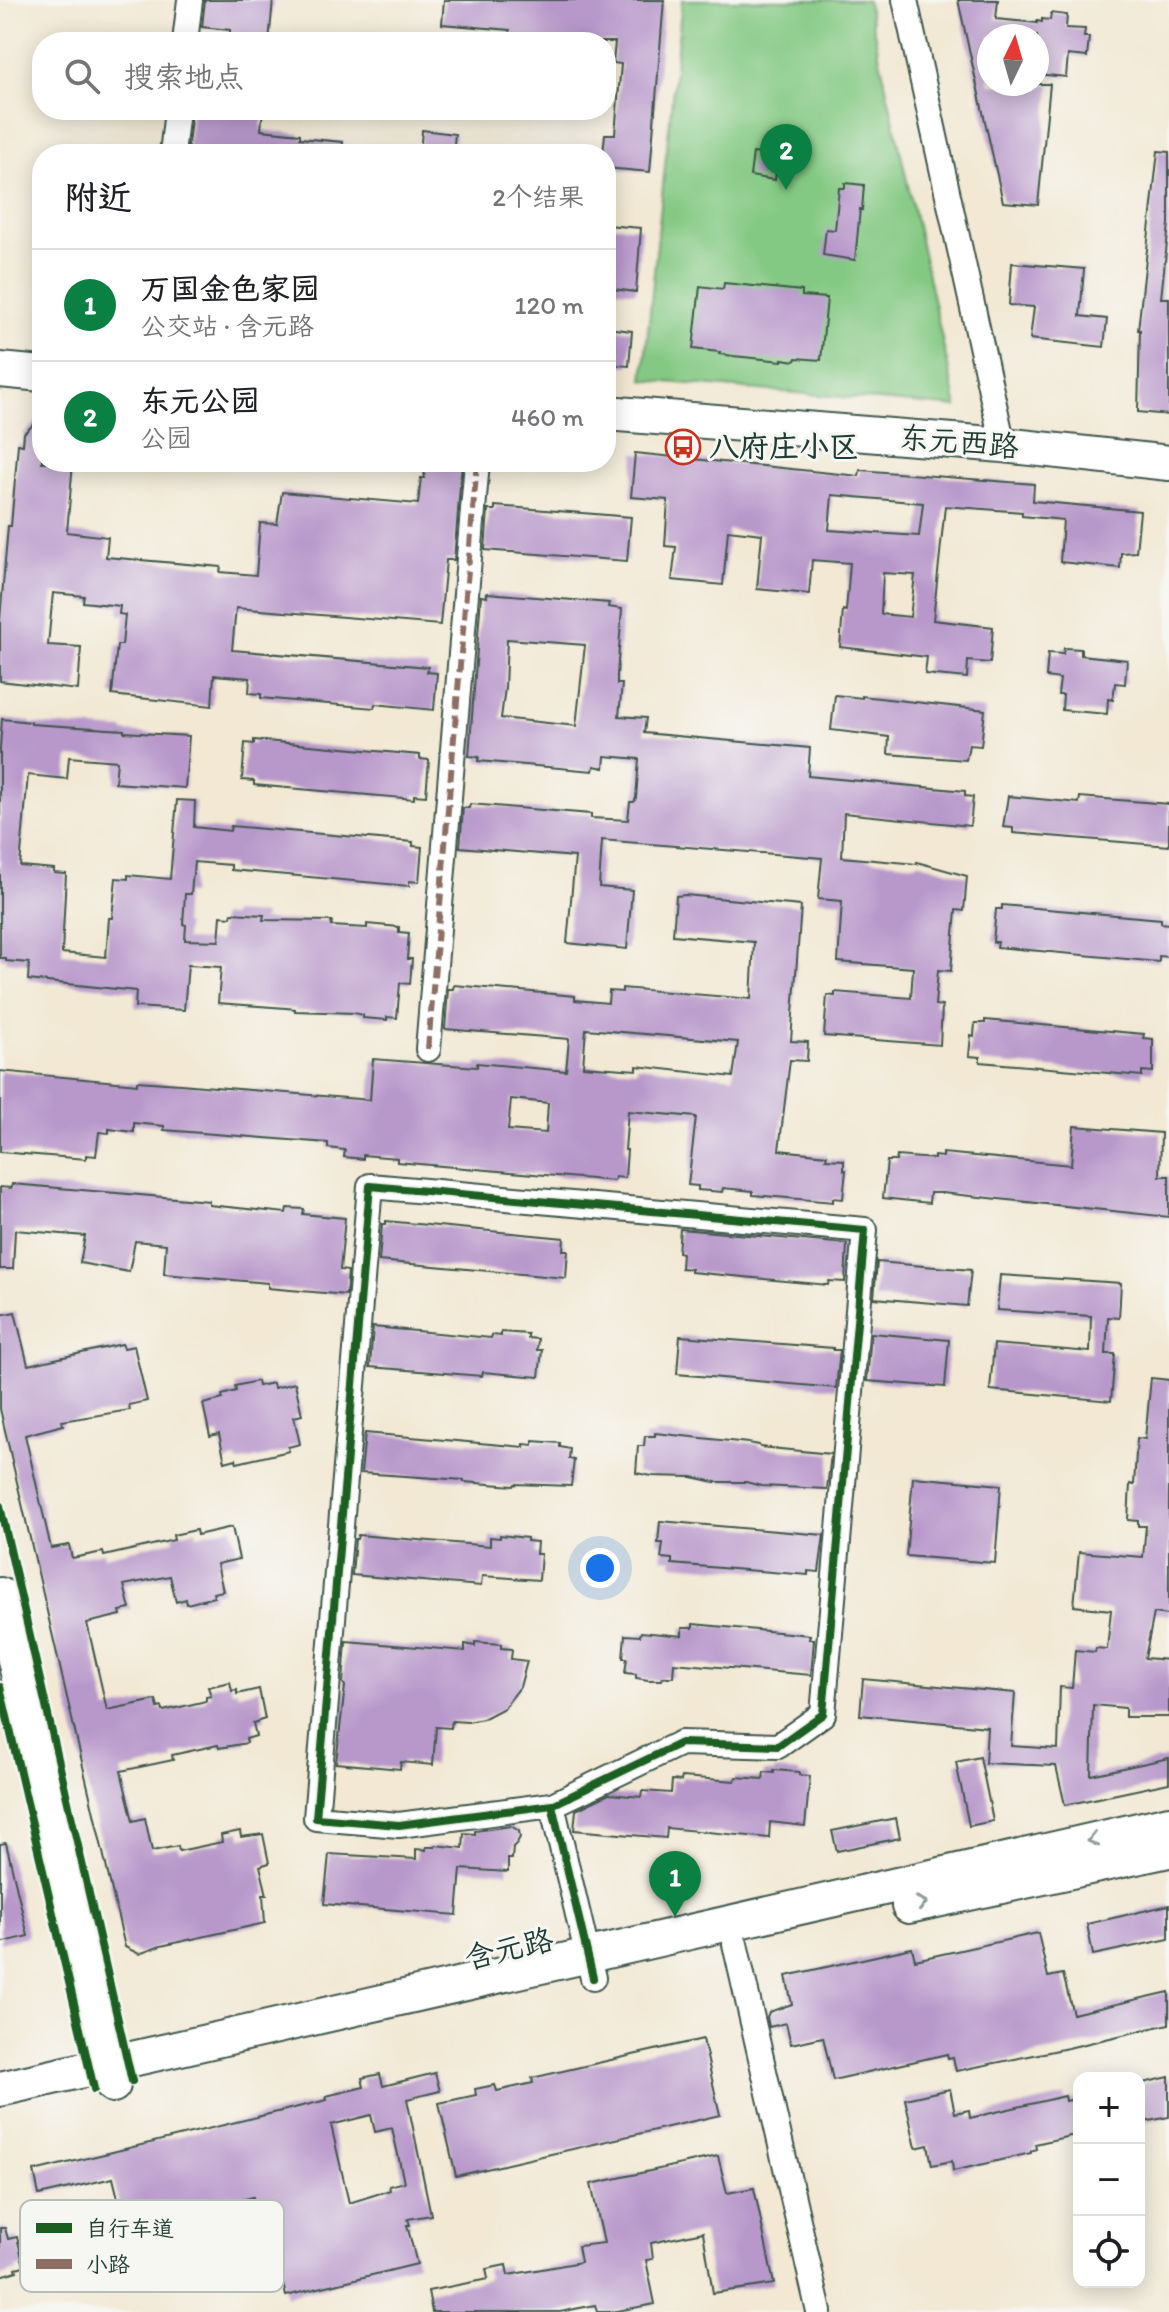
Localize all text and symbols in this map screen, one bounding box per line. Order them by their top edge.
north arrow [977,24,1049,96]
search box [32,32,616,120]
icon: search [60,54,104,98]
text: 搜索地点 [124,58,244,95]
pin: 2 [760,124,812,190]
text: 附近 [64,177,132,218]
text: 2个结果 [492,181,584,213]
text: 万国金色家园 [140,270,320,307]
text: 1 [84,289,96,321]
text: 120 m [515,289,584,321]
text: 公交站 · 含元路 [140,310,314,342]
text: 东元公园 [140,382,260,419]
text: 2 [83,401,97,433]
text: 460 m [511,401,584,433]
street label: 东元西路 [898,418,1020,465]
text: 公园 [140,422,192,454]
bus stop icon: 八府庄小区 [664,428,702,466]
place label: 八府庄小区 [709,428,859,465]
your location [580,1548,620,1588]
one-way arrow [1087,1831,1100,1848]
pin: 1 [649,1851,701,1917]
one-way arrow [916,1896,929,1913]
street label: 含元路 [461,1920,557,1977]
map controls [1073,2072,1145,2288]
button: + [1073,2072,1145,2144]
button: − [1073,2144,1145,2216]
legend [20,2200,284,2292]
text: 自行车道 [86,2215,174,2242]
button: locate [1073,2216,1145,2288]
text: 小路 [86,2251,130,2278]

